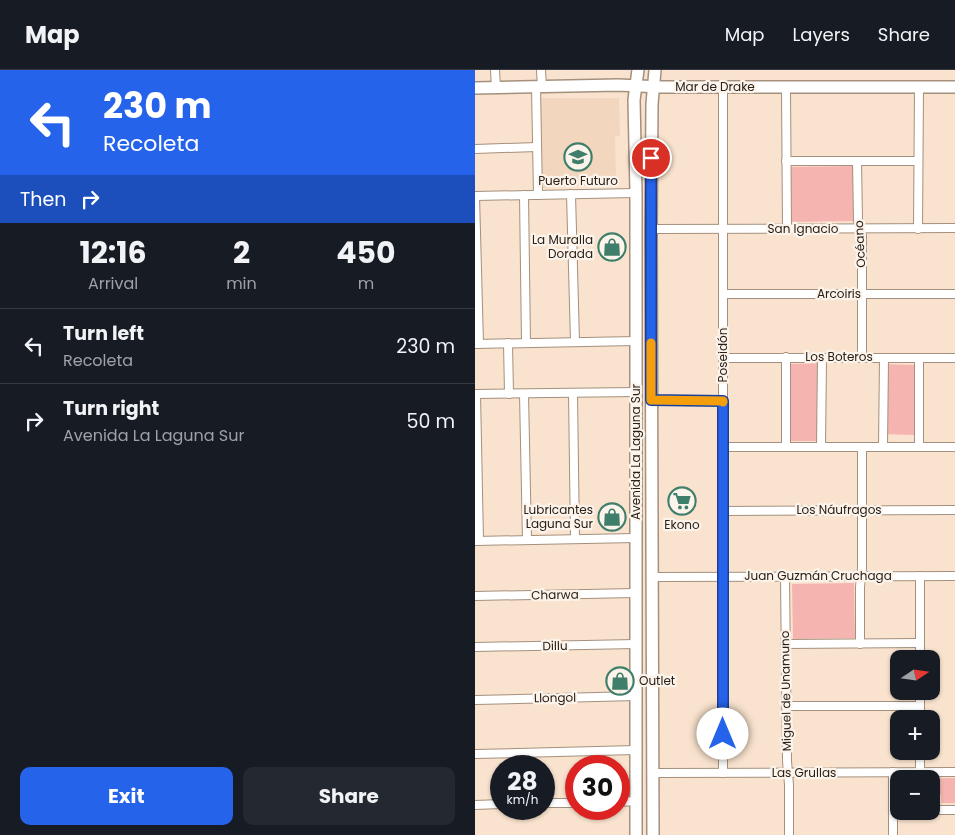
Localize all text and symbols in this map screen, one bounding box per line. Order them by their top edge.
text: Map [25,18,80,51]
text: Map [725,22,765,47]
text: Layers [793,22,850,47]
text: Share [878,22,930,47]
street label: Mar de Drake [675,78,755,95]
text: 230 m [103,81,211,130]
icon: left [20,90,85,155]
text: Recoleta [103,128,199,159]
pin [630,137,672,179]
school or university icon: Puerto Futuro [563,142,593,172]
icon: arrive [637,144,665,172]
place label: Puerto Futuro [538,172,618,189]
icon: right [76,185,104,213]
text: Then [20,186,66,213]
street label: Océano [850,219,869,268]
street label: San Ignacio [768,220,839,237]
text: 12:16 [79,231,147,274]
text: 2 [233,231,250,274]
text: 450 [336,231,396,274]
place label: La Muralla Dorada [532,231,593,262]
shop icon: La Muralla Dorada [597,232,627,262]
text: Arrival [88,272,138,295]
text: min [226,272,257,295]
text: m [358,272,374,295]
street label: Arcoiris [817,285,861,302]
text: Turn left [63,320,144,347]
street label: Poseidón [714,328,731,382]
icon: left [20,332,48,360]
text: 230 m [396,333,455,360]
street label: Los Boteros [805,348,873,365]
text: Recoleta [63,349,133,372]
street label: Avenida La Laguna Sur [627,383,644,520]
text: Turn right [63,395,159,422]
icon: right [20,407,48,435]
text: 50 m [406,408,455,435]
text: Avenida La Laguna Sur [63,424,244,447]
supermarket icon: Ekono [667,486,697,516]
place label: Lubricantes Laguna Sur [523,501,594,532]
street label: Los Náufragos [796,501,882,518]
shop icon: Lubricantes Laguna Sur [597,502,627,532]
place label: Ekono [664,516,700,533]
street label: Juan Guzmán Cruchaga [744,567,892,584]
street label: Charwa [531,586,579,603]
street label: Miguel de Unamuno [776,630,795,752]
street label: Dillu [542,637,568,654]
north arrow [890,650,940,700]
map controls [890,650,940,820]
shop icon: Outlet [605,666,635,696]
place label: Outlet [639,672,675,689]
street label: Llongol [534,689,576,706]
position arrow [696,707,748,759]
button: + [890,710,940,760]
speed limit sign: 30 [565,755,630,820]
text: 28 [507,764,538,799]
street label: Las Grullas [772,764,836,781]
button: Exit [20,767,233,825]
button: Share [243,767,455,825]
button: − [890,770,940,820]
text: km/h [507,791,538,808]

